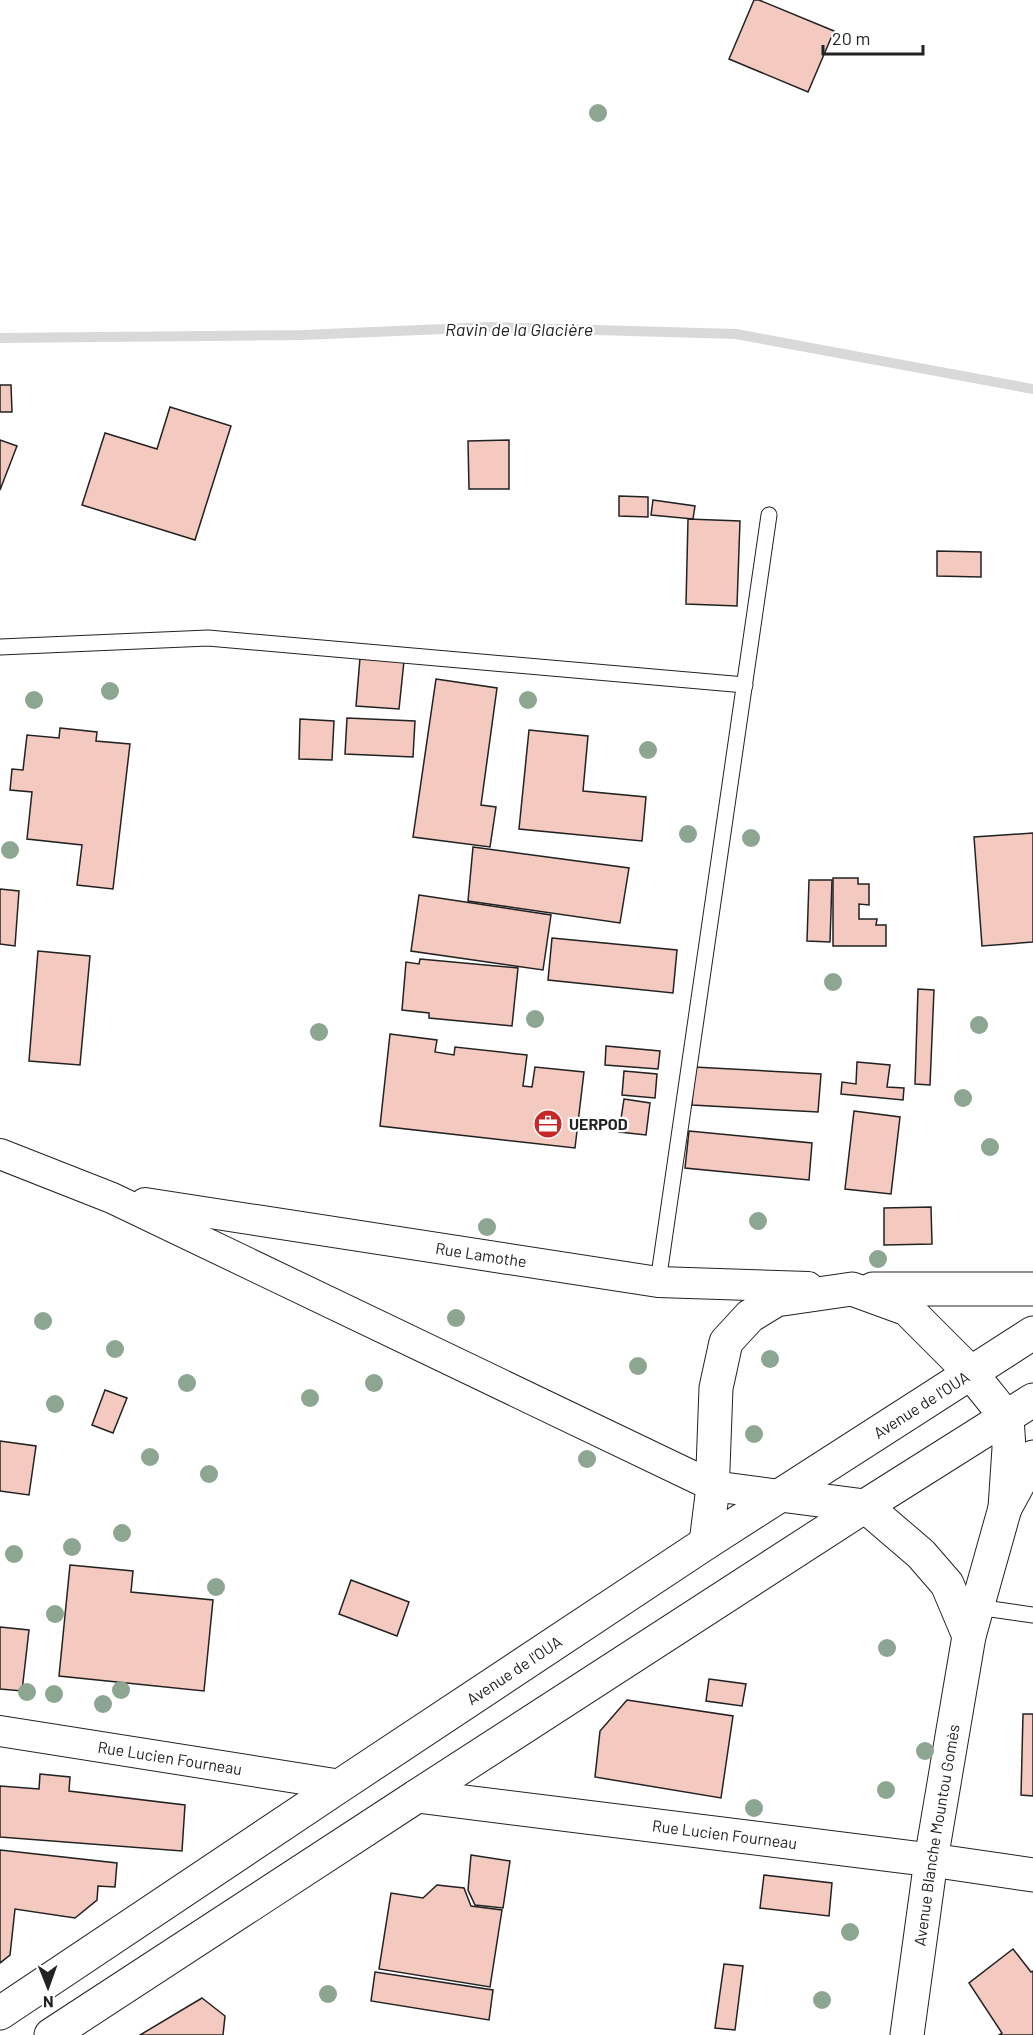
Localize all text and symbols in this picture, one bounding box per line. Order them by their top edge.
scale bar [823,18,924,56]
text: 20 m [832,27,870,49]
water label: Ravin de la Glacière [445,318,593,340]
office icon: UERPOD [532,1108,564,1140]
place label: UERPOD [569,1114,628,1133]
street label: Rue Lamothe [434,1238,528,1271]
street label: Avenue de l'OUA [869,1366,973,1442]
street label: Avenue de l'OUA [463,1631,565,1708]
street label: Avenue Blanche Mountou Gomès [909,1723,963,1947]
street label: Rue Lucien Fourneau [96,1737,243,1778]
street label: Rue Lucien Fourneau [651,1815,798,1852]
north arrow [18,1957,78,2017]
text: N [43,1993,54,2012]

